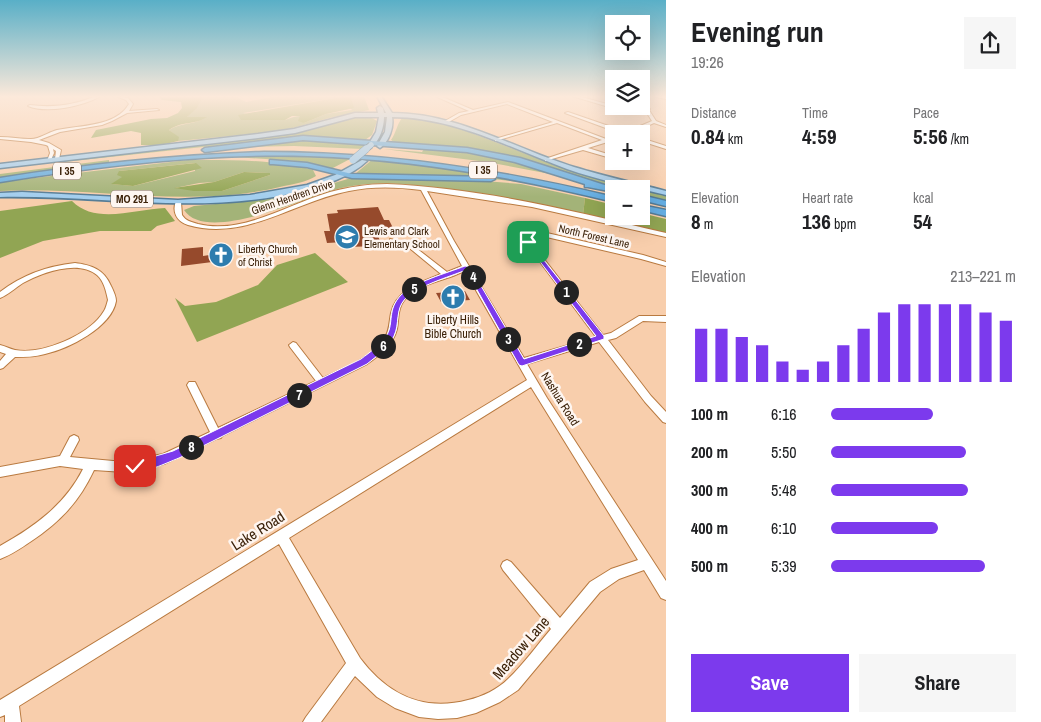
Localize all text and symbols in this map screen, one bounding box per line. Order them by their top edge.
text: Evening run [691,13,824,51]
map controls [605,15,650,225]
button: locate [605,15,650,60]
button: share [964,17,1016,69]
text: 19:26 [691,51,724,73]
button: layers [605,70,650,115]
text: Distance [691,104,736,122]
text: Time [802,104,828,122]
text: Pace [913,104,939,122]
text: 0.84 [691,122,725,151]
text: 4:59 [802,122,836,151]
text: 5:56 [913,122,947,151]
button: + [605,125,650,170]
text: km [725,130,743,148]
text: /km [947,130,969,148]
road number: I 35 [53,162,81,180]
road number: I 35 [469,162,497,178]
street label: Glenn Hendren Drive [249,177,335,217]
button: − [605,180,650,225]
text: Elevation [691,189,739,207]
text: Heart rate [802,189,853,207]
text: kcal [913,189,933,207]
road number: MO 291 [111,190,153,208]
text: 8 [691,207,701,236]
text: 136 [802,207,831,236]
text: 54 [913,207,932,236]
text: m [701,215,713,233]
text: bpm [831,215,856,233]
pin [507,221,549,263]
street label: North Forest Lane [557,221,631,251]
school or university icon: Lewis and Clark Elementary School [334,224,360,250]
place label: Lewis and Clark Elementary School [364,224,440,251]
icon: arrive [514,228,542,256]
church icon: Liberty Church of Christ [208,242,234,268]
place label: Liberty Church of Christ [238,242,297,269]
pin: 4 [460,264,486,290]
text: Elevation [691,265,746,287]
text: 213–221 m [950,265,1016,287]
text: 4 [470,268,477,286]
pin: 5 [402,276,426,302]
text: 5 [411,280,418,298]
pin: 1 [554,280,578,304]
text: 1 [563,283,570,301]
church icon: Liberty Hills Bible Church [440,284,466,310]
place label: Liberty Hills Bible Church [425,312,481,342]
pin: 3 [496,326,520,352]
text: 3 [505,330,512,348]
pin: 2 [566,332,592,356]
pin: 6 [370,334,396,358]
text: 2 [576,335,583,353]
text: 6 [380,337,387,355]
street label: Nashua Road [537,369,583,429]
pin: 7 [286,382,312,408]
text: 7 [296,386,303,404]
text: 100 m [691,403,728,425]
text: 6:16 [771,403,797,425]
pin: 8 [178,434,204,460]
text: 8 [188,438,195,456]
text: 200 m [691,441,728,463]
text: 5:50 [771,441,797,463]
pin [114,445,156,487]
icon: check [121,452,149,480]
text: 300 m [691,479,728,501]
text: 5:48 [771,479,797,501]
street label: Lake Road [227,506,289,555]
text: 400 m [691,517,728,539]
text: 6:10 [771,517,797,539]
text: 500 m [691,555,728,577]
text: 5:39 [771,555,797,577]
street label: Meadow Lane [487,612,554,684]
button: Save [691,654,849,712]
button: Share [859,654,1016,712]

